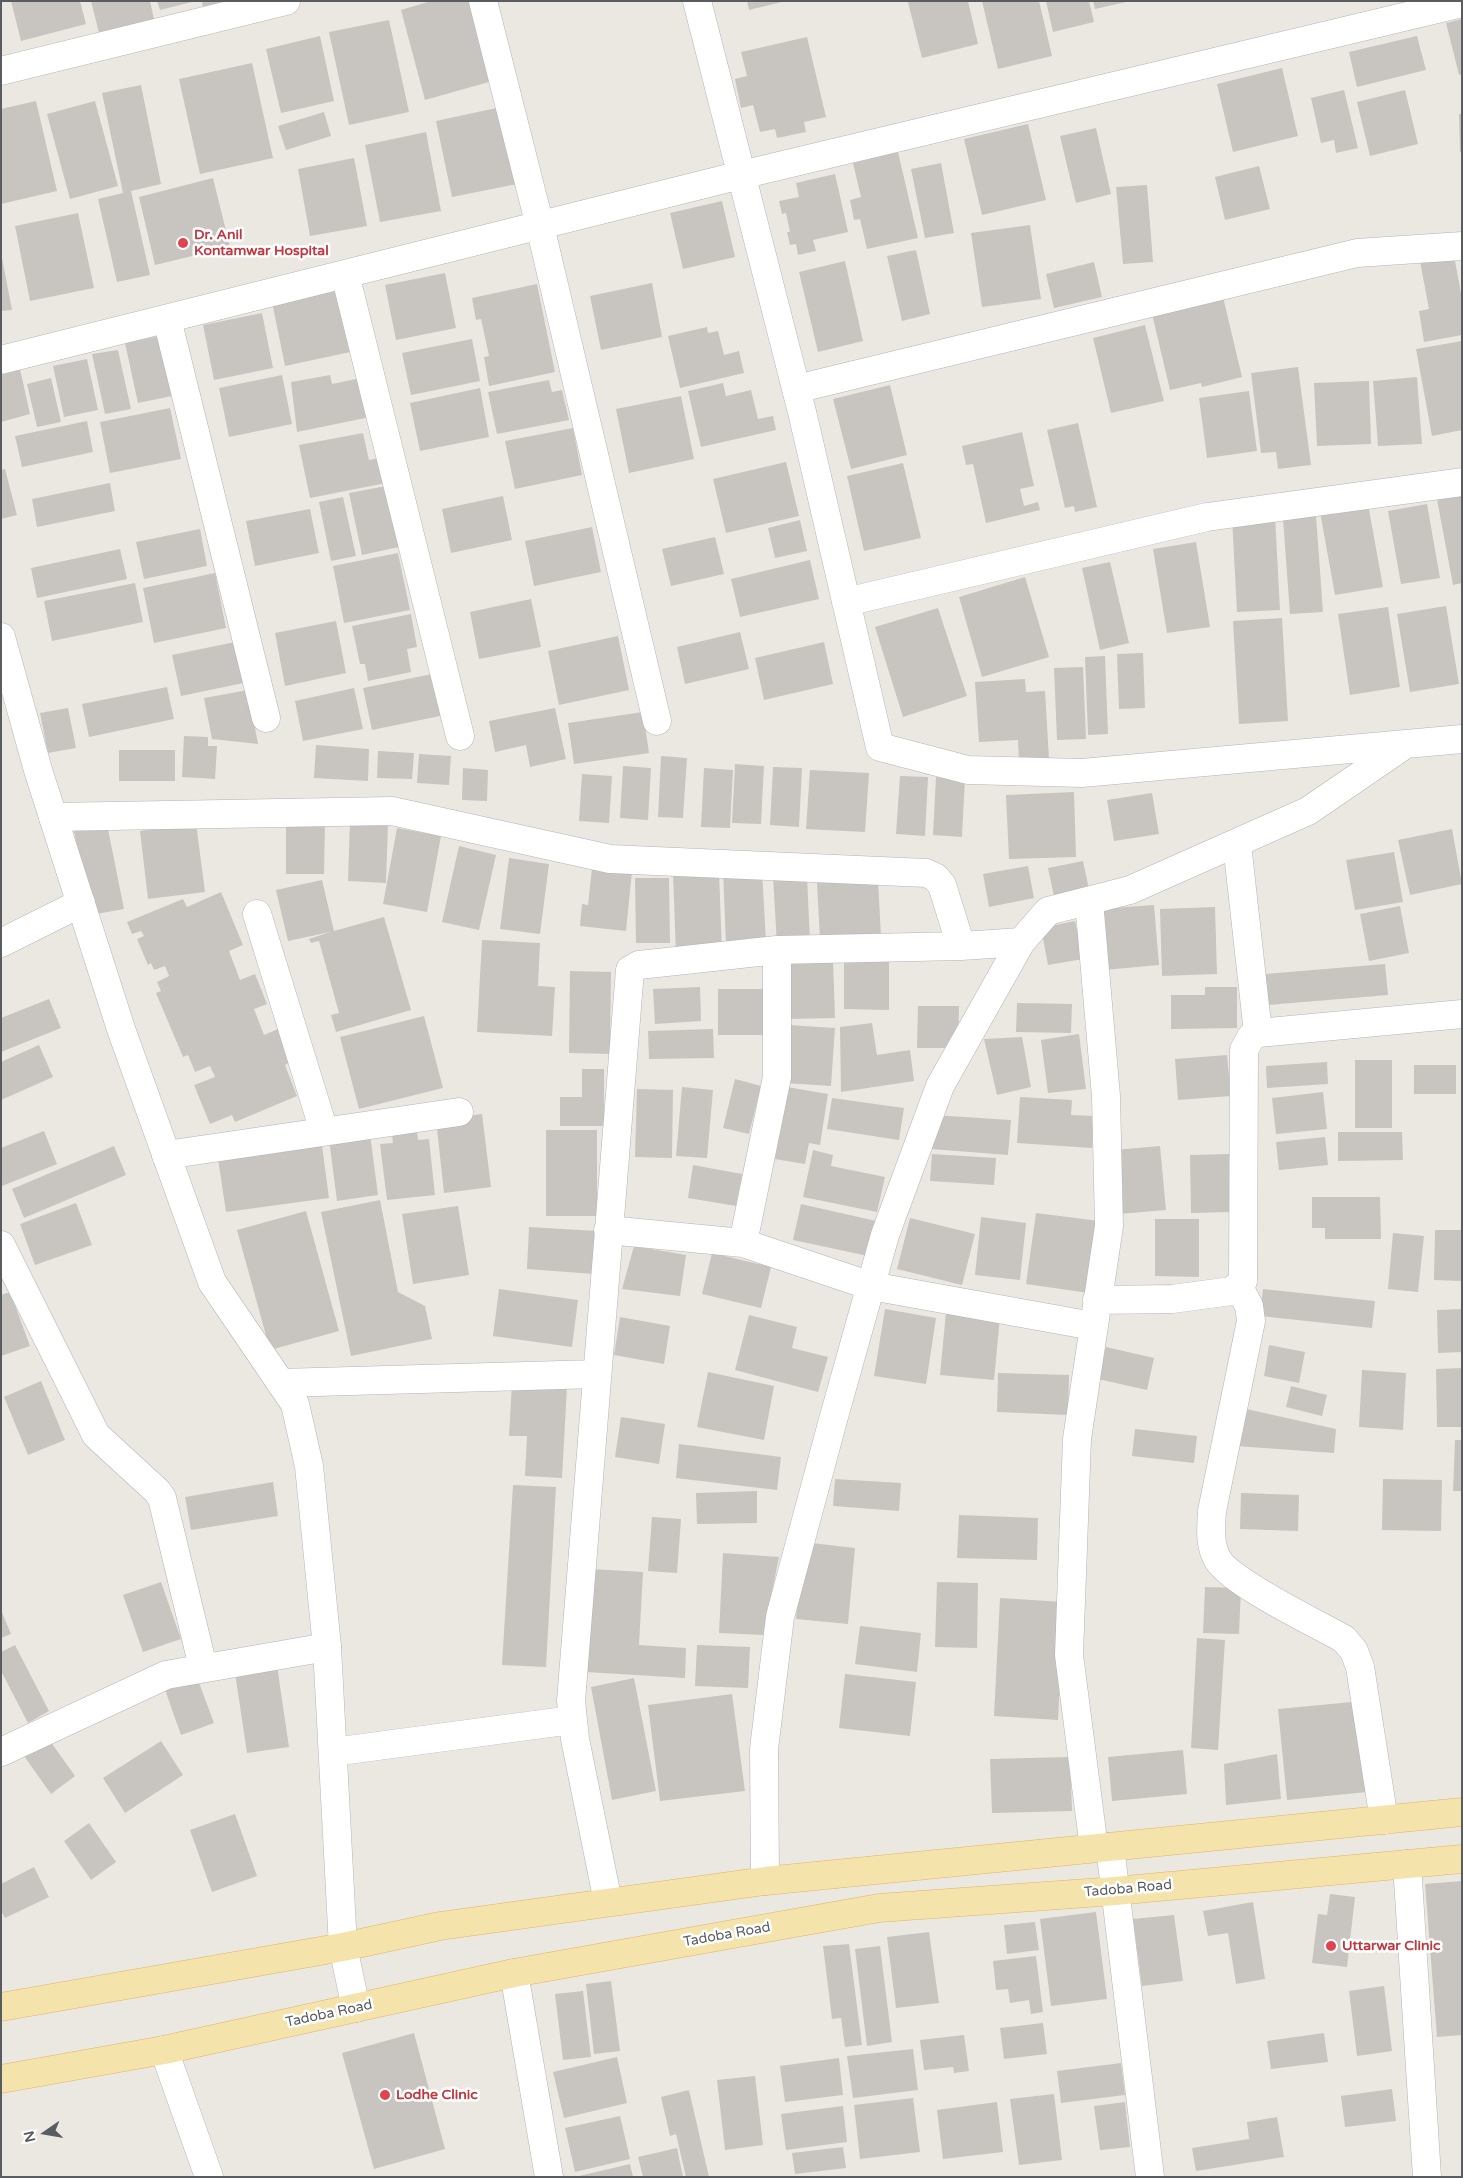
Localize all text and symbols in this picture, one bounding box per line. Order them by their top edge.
place label: Dr. Anil Kontamwar Hospital [194,227,329,260]
marker: Dr. Anil Kontamwar Hospital [176,236,190,250]
street label: Tadoba Road [1083,1877,1173,1901]
street label: Tadoba Road [682,1919,772,1951]
place label: Uttarwar Clinic [1342,1938,1440,1954]
marker: Uttarwar Clinic [1324,1939,1338,1953]
street label: Tadoba Road [284,1997,374,2031]
place label: Lodhe Clinic [396,2087,478,2103]
marker: Lodhe Clinic [378,2088,392,2102]
north arrow [20,2108,70,2158]
text: N [20,2129,39,2144]

